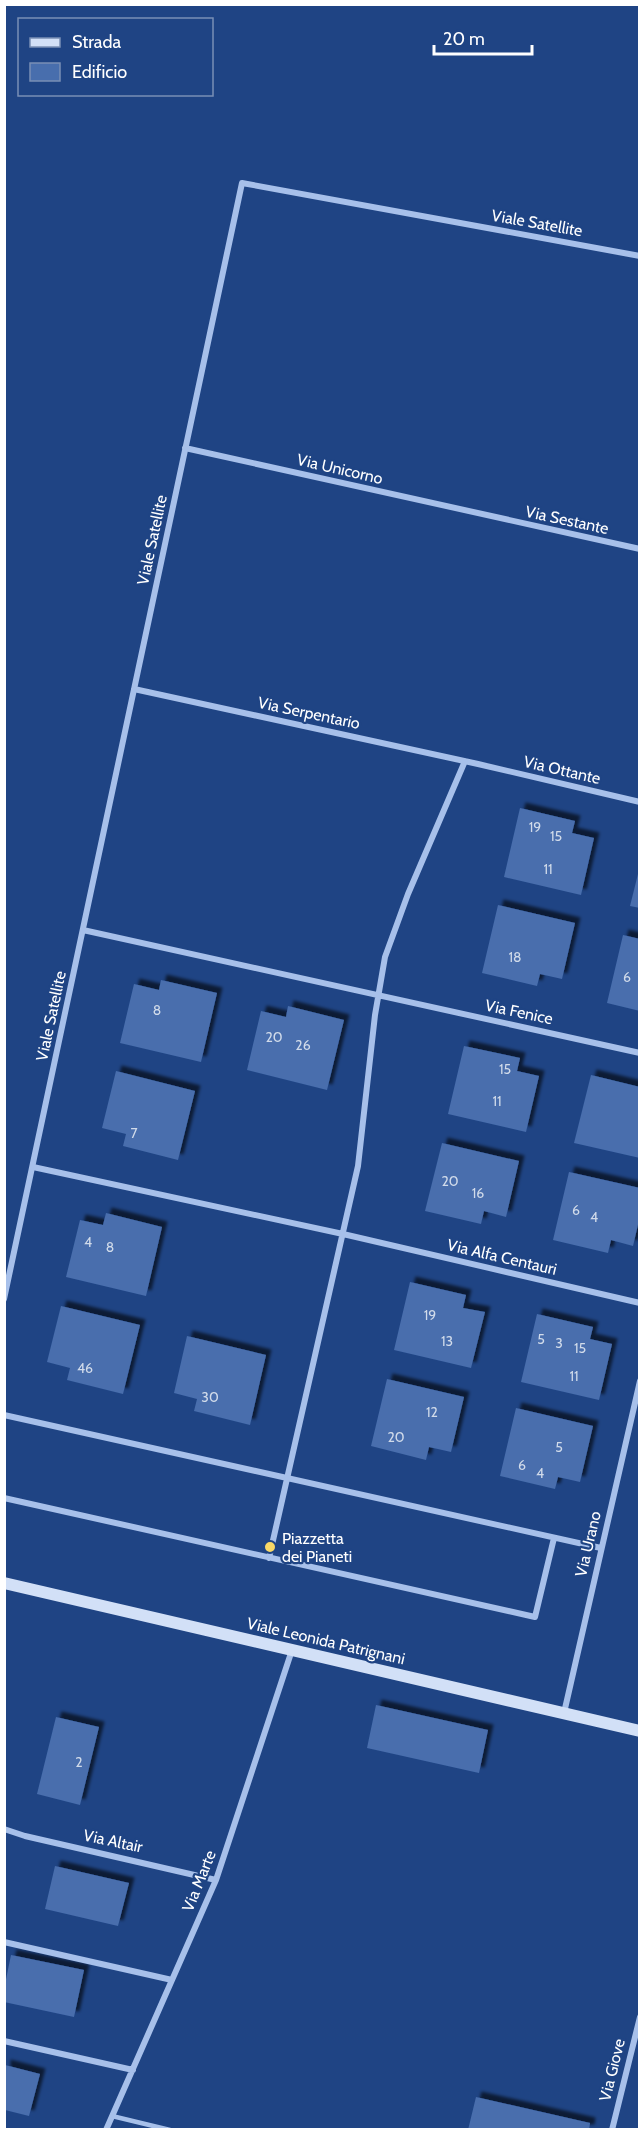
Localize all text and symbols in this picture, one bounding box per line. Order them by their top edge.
legend [18,18,213,96]
scale bar [434,18,532,56]
text: 20 m [443,28,485,50]
text: Strada [72,31,122,53]
text: Edificio [72,61,127,83]
street label: Viale Satellite [490,206,584,240]
street label: Via Unicorno [295,450,385,488]
street label: Viale Satellite [133,493,171,587]
street label: Via Sestante [524,502,610,538]
street label: Via Serpentario [256,693,362,733]
street label: Via Ottante [522,752,602,788]
house number: 19 [529,818,541,836]
house number: 15 [550,827,562,845]
house number: 11 [543,860,553,878]
house number: 18 [508,948,522,966]
house number: 6 [623,968,631,986]
street label: Viale Satellite [32,969,70,1063]
street label: Via Fenice [483,996,555,1028]
house number: 8 [153,1001,161,1019]
house number: 20 [265,1028,283,1046]
house number: 26 [295,1036,311,1054]
house number: 15 [499,1060,511,1078]
house number: 11 [492,1092,502,1110]
house number: 7 [130,1124,138,1142]
house number: 20 [441,1172,459,1190]
house number: 16 [472,1184,484,1202]
house number: 6 [572,1201,580,1219]
house number: 4 [590,1208,598,1226]
house number: 4 [84,1233,92,1251]
street label: Via Alfa Centauri [445,1235,559,1279]
house number: 8 [106,1238,114,1256]
house number: 19 [424,1306,436,1324]
house number: 5 [537,1330,545,1348]
house number: 13 [441,1332,453,1350]
house number: 3 [555,1334,563,1352]
house number: 15 [574,1339,586,1357]
house number: 46 [77,1359,93,1377]
house number: 11 [569,1367,579,1385]
house number: 30 [201,1388,219,1406]
house number: 12 [426,1403,438,1421]
house number: 20 [387,1428,405,1446]
house number: 5 [555,1438,563,1456]
house number: 6 [518,1456,526,1474]
house number: 4 [536,1464,544,1482]
street label: Via Urano [571,1509,605,1579]
place label: Piazzetta dei Pianeti [282,1529,352,1566]
marker: Piazzetta dei Pianeti [263,1540,277,1554]
street label: Viale Leonida Patrignani [245,1614,407,1668]
house number: 2 [75,1753,83,1771]
street label: Via Altair [82,1825,145,1857]
street label: Via Marte [178,1848,220,1914]
street label: Via Giove [595,2037,629,2103]

